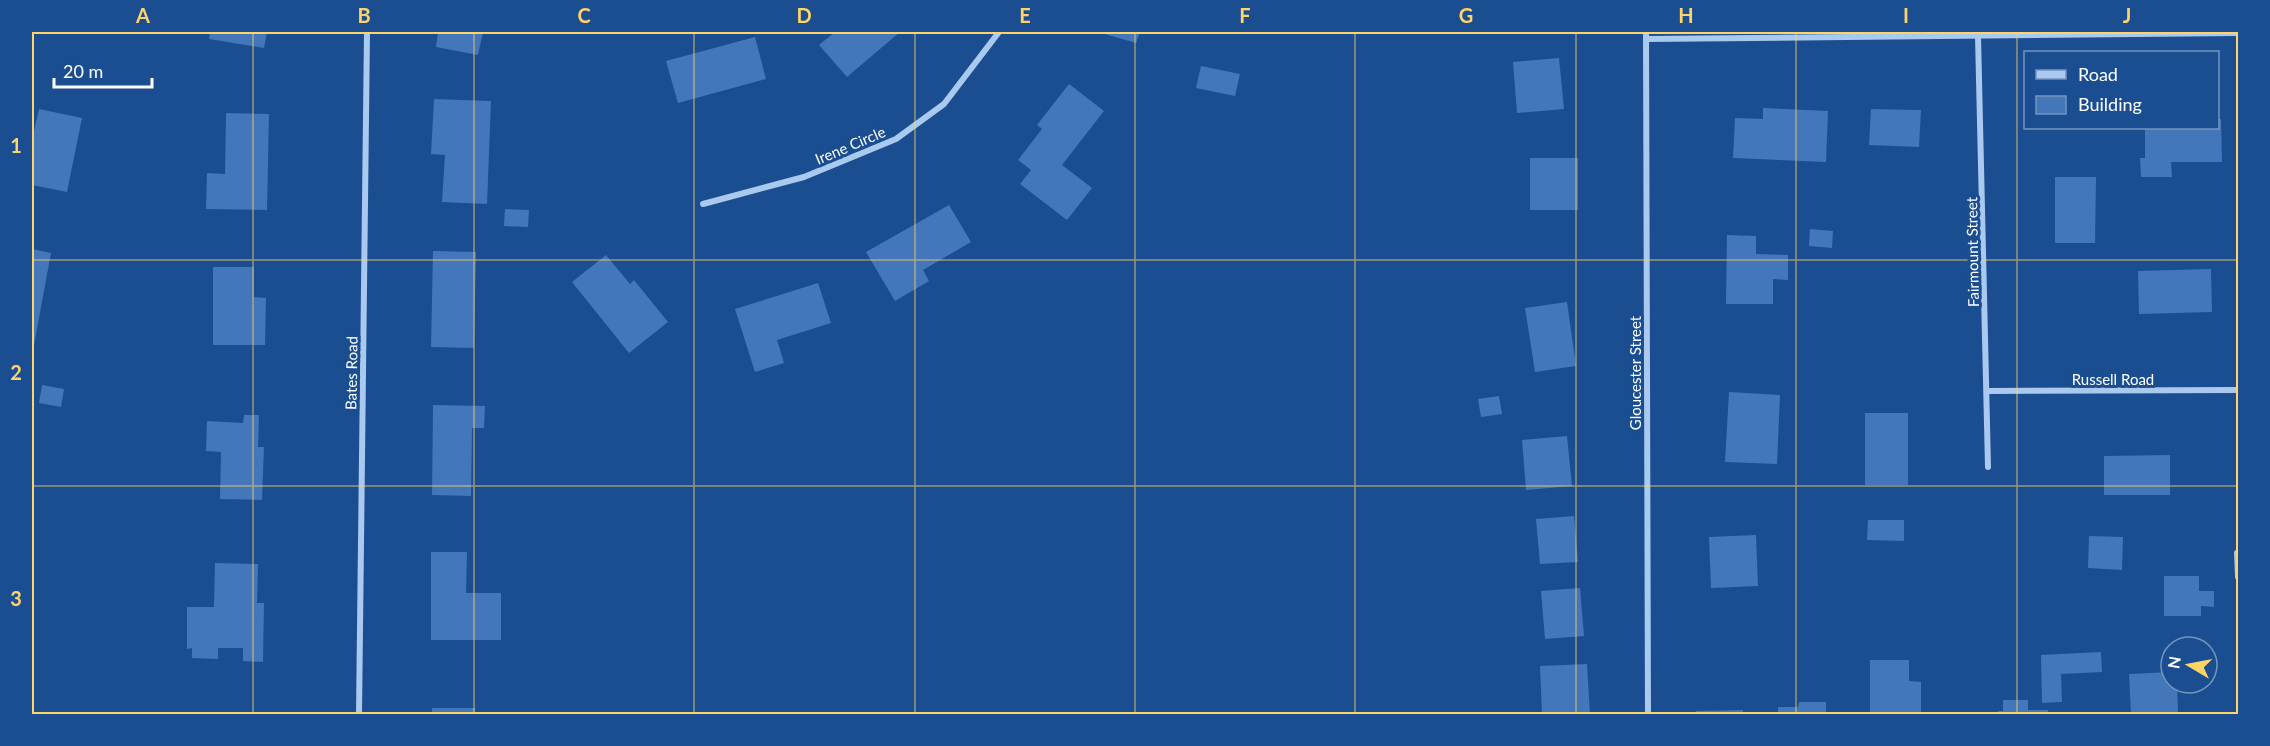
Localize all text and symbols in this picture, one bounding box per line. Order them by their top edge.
text: A [135,3,150,27]
text: B [357,3,371,27]
text: C [577,3,591,27]
text: D [796,3,812,27]
text: E [1019,3,1031,27]
text: F [1239,3,1251,27]
text: G [1459,3,1473,27]
text: H [1678,3,1694,27]
text: I [1903,3,1909,27]
text: J [2123,3,2131,27]
scale bar [54,51,152,89]
legend [2024,51,2219,129]
text: 20 m [63,60,103,82]
text: Road [2078,63,2118,85]
text: Building [2078,93,2142,115]
street label: Irene Circle [812,122,888,168]
text: 1 [10,133,22,157]
street label: Fairmount Street [1962,196,1982,307]
street label: Gloucester Street [1626,315,1644,430]
street label: Bates Road [341,336,361,410]
text: 2 [10,360,22,384]
street label: Russell Road [2072,370,2154,388]
text: 3 [10,586,22,610]
north arrow [2159,635,2219,695]
text: N [2163,655,2184,670]

